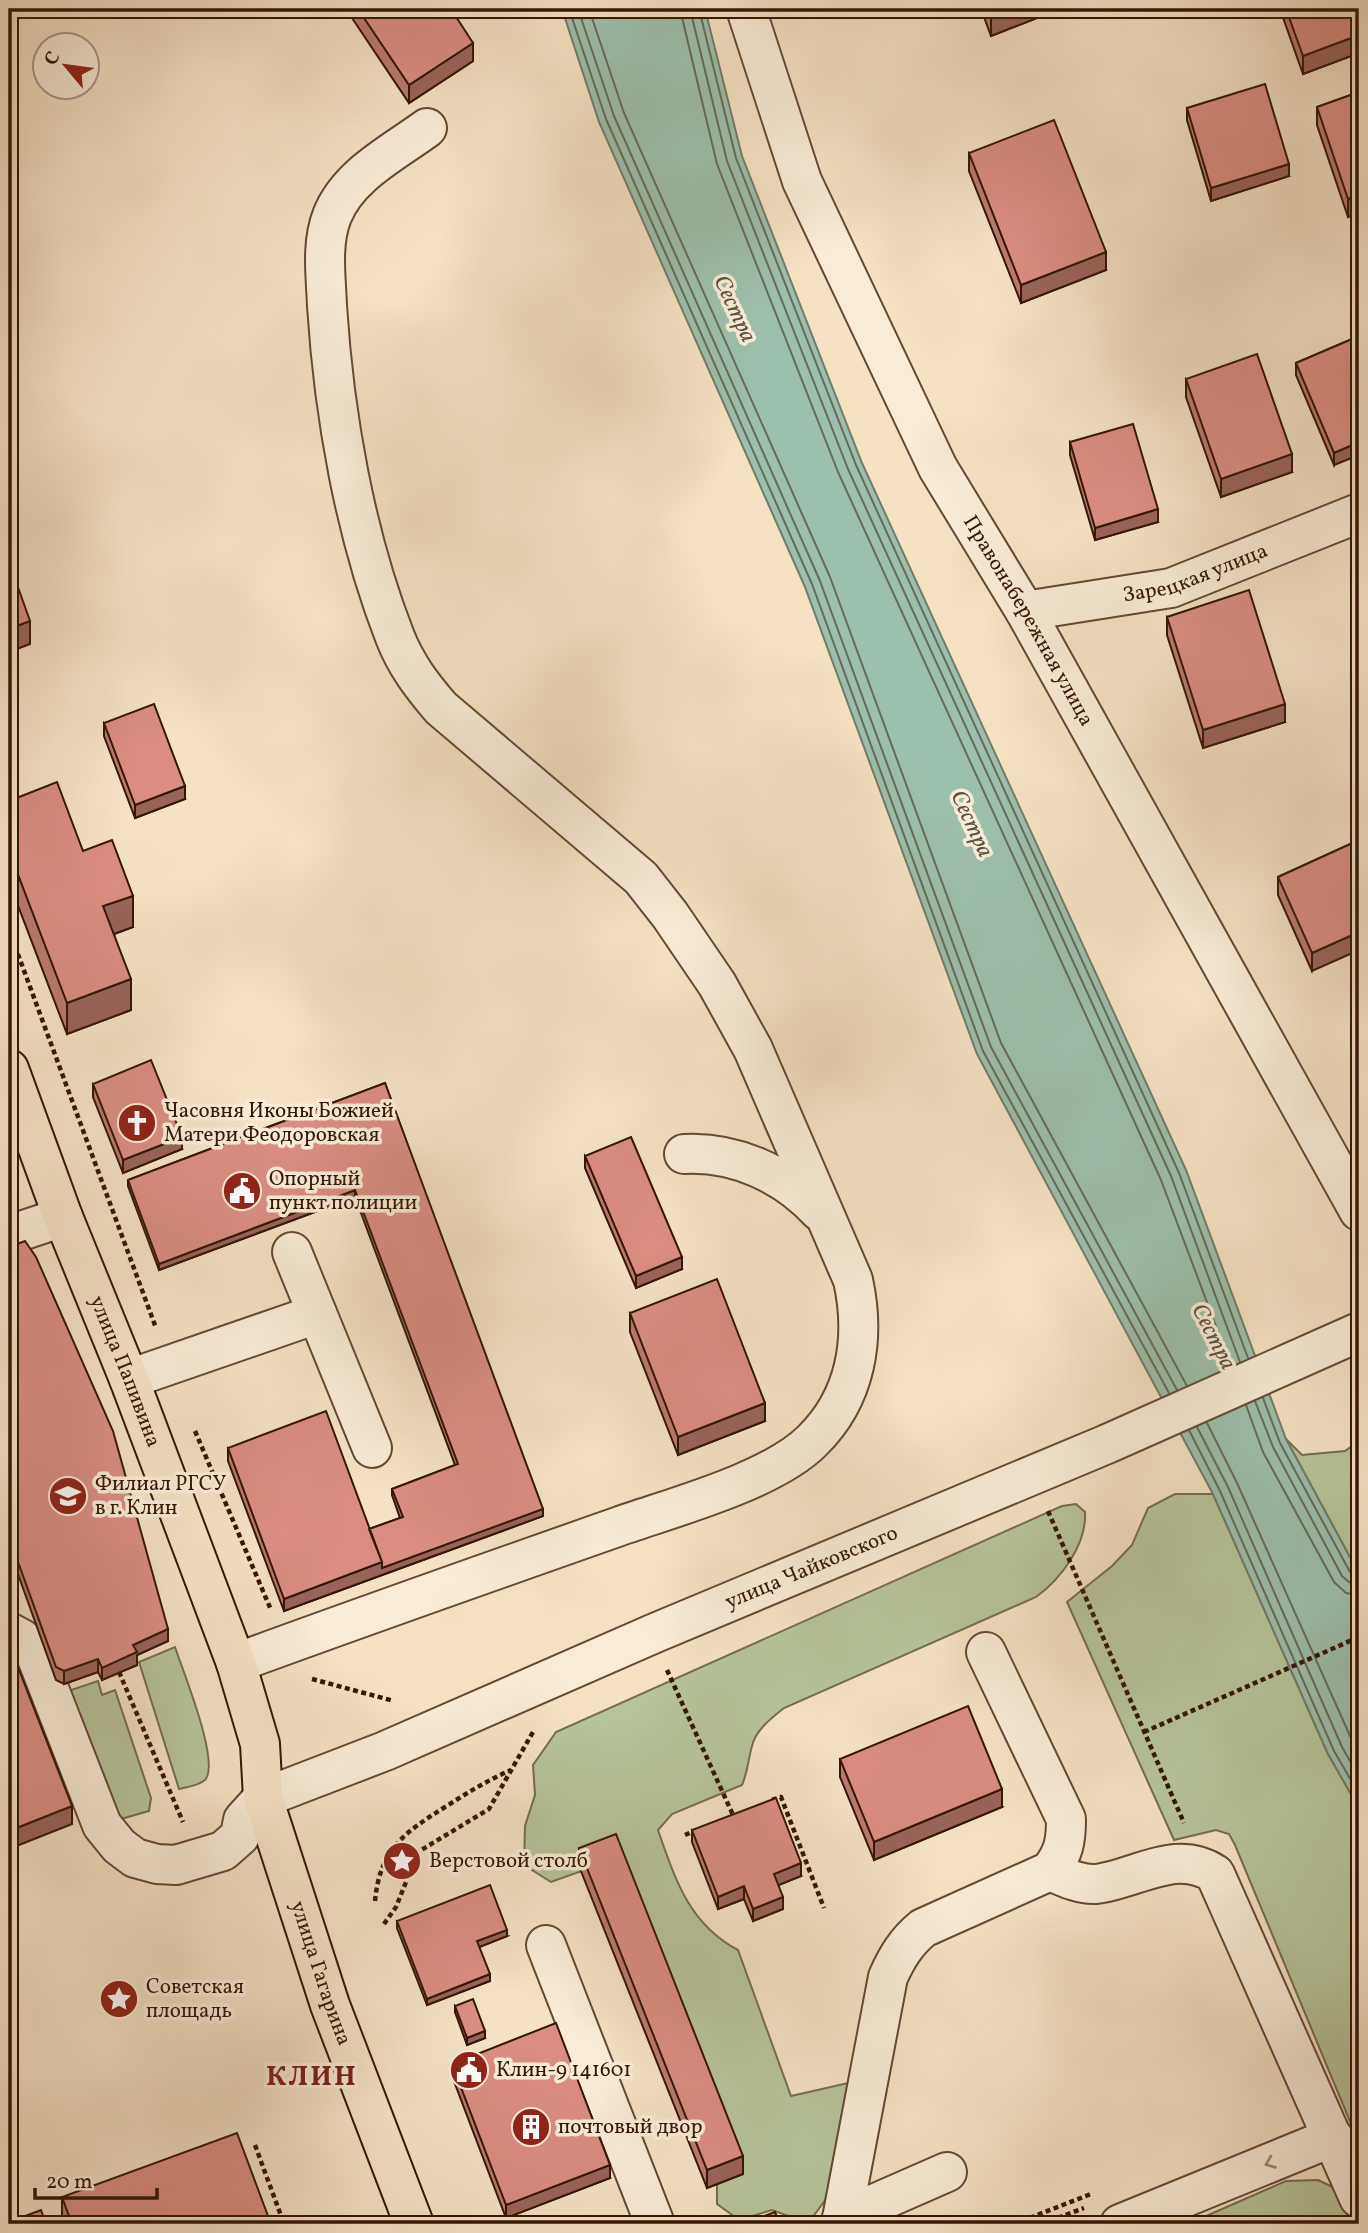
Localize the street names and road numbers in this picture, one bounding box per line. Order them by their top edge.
street label: Правонабережная улица [956,510,1101,731]
street label: Зарецкая улица [1121,536,1272,610]
street label: улица Папивина [82,1291,168,1451]
street label: улица Чайковского [721,1519,902,1617]
street label: улица Гагарина [283,1897,359,2050]

